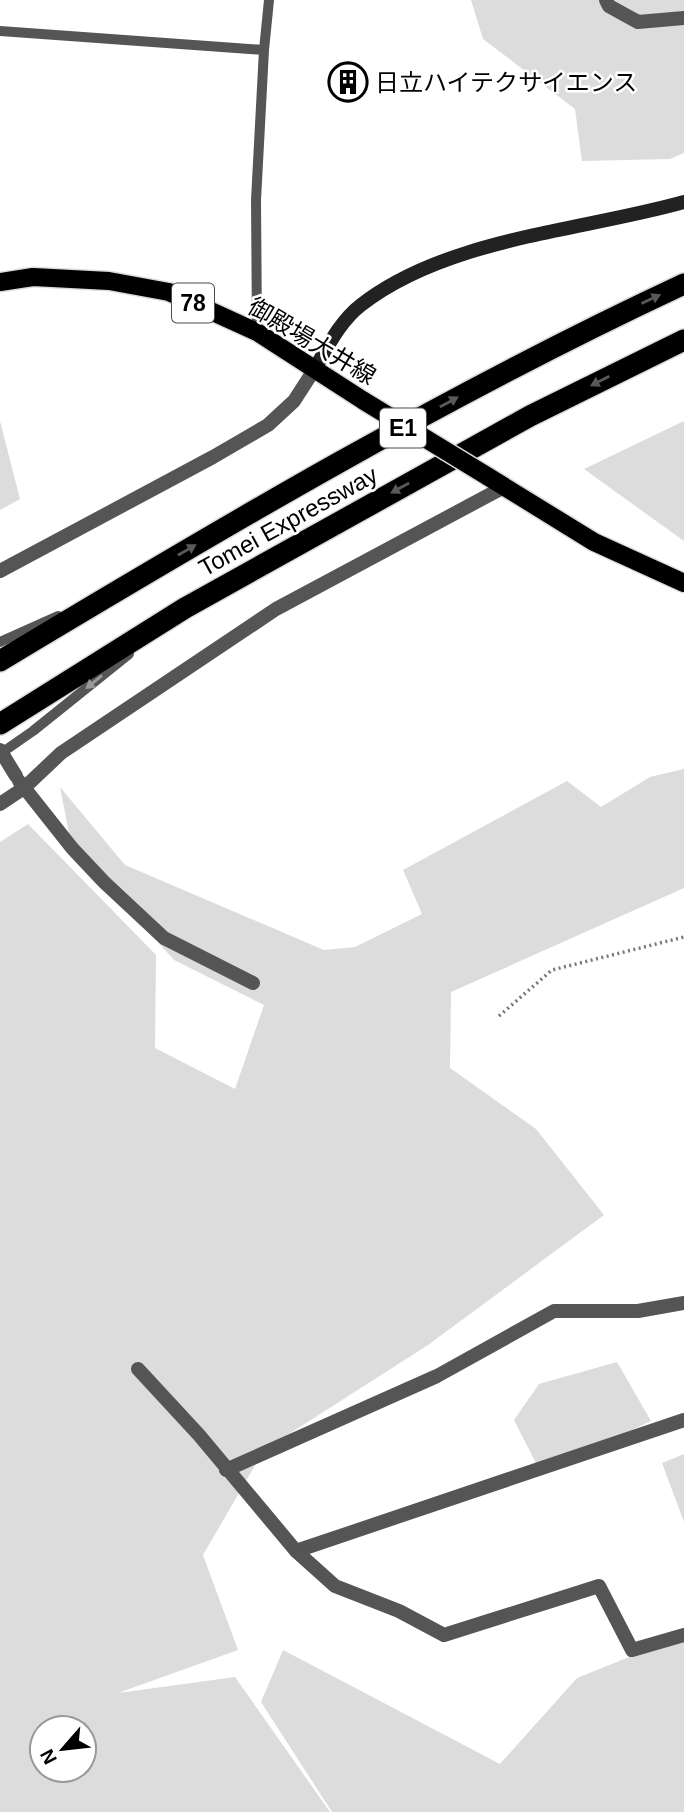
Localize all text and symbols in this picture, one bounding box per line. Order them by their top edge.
building icon: 日立ハイテクサイエンス [327,61,369,103]
place label: 日立ハイテクサイエンス [375,69,637,96]
road number: 78 [172,284,214,322]
street label: 御殿場大井線 [243,292,381,390]
one-way arrow [641,293,662,304]
one-way arrow [590,375,610,386]
one-way arrow [439,396,459,408]
road number: E1 [380,408,426,448]
street label: Tomei Expressway [194,461,382,581]
one-way arrow [390,482,410,494]
one-way arrow [177,544,196,556]
one-way arrow [85,674,103,688]
north arrow [28,1714,98,1784]
text: N [36,1746,61,1768]

